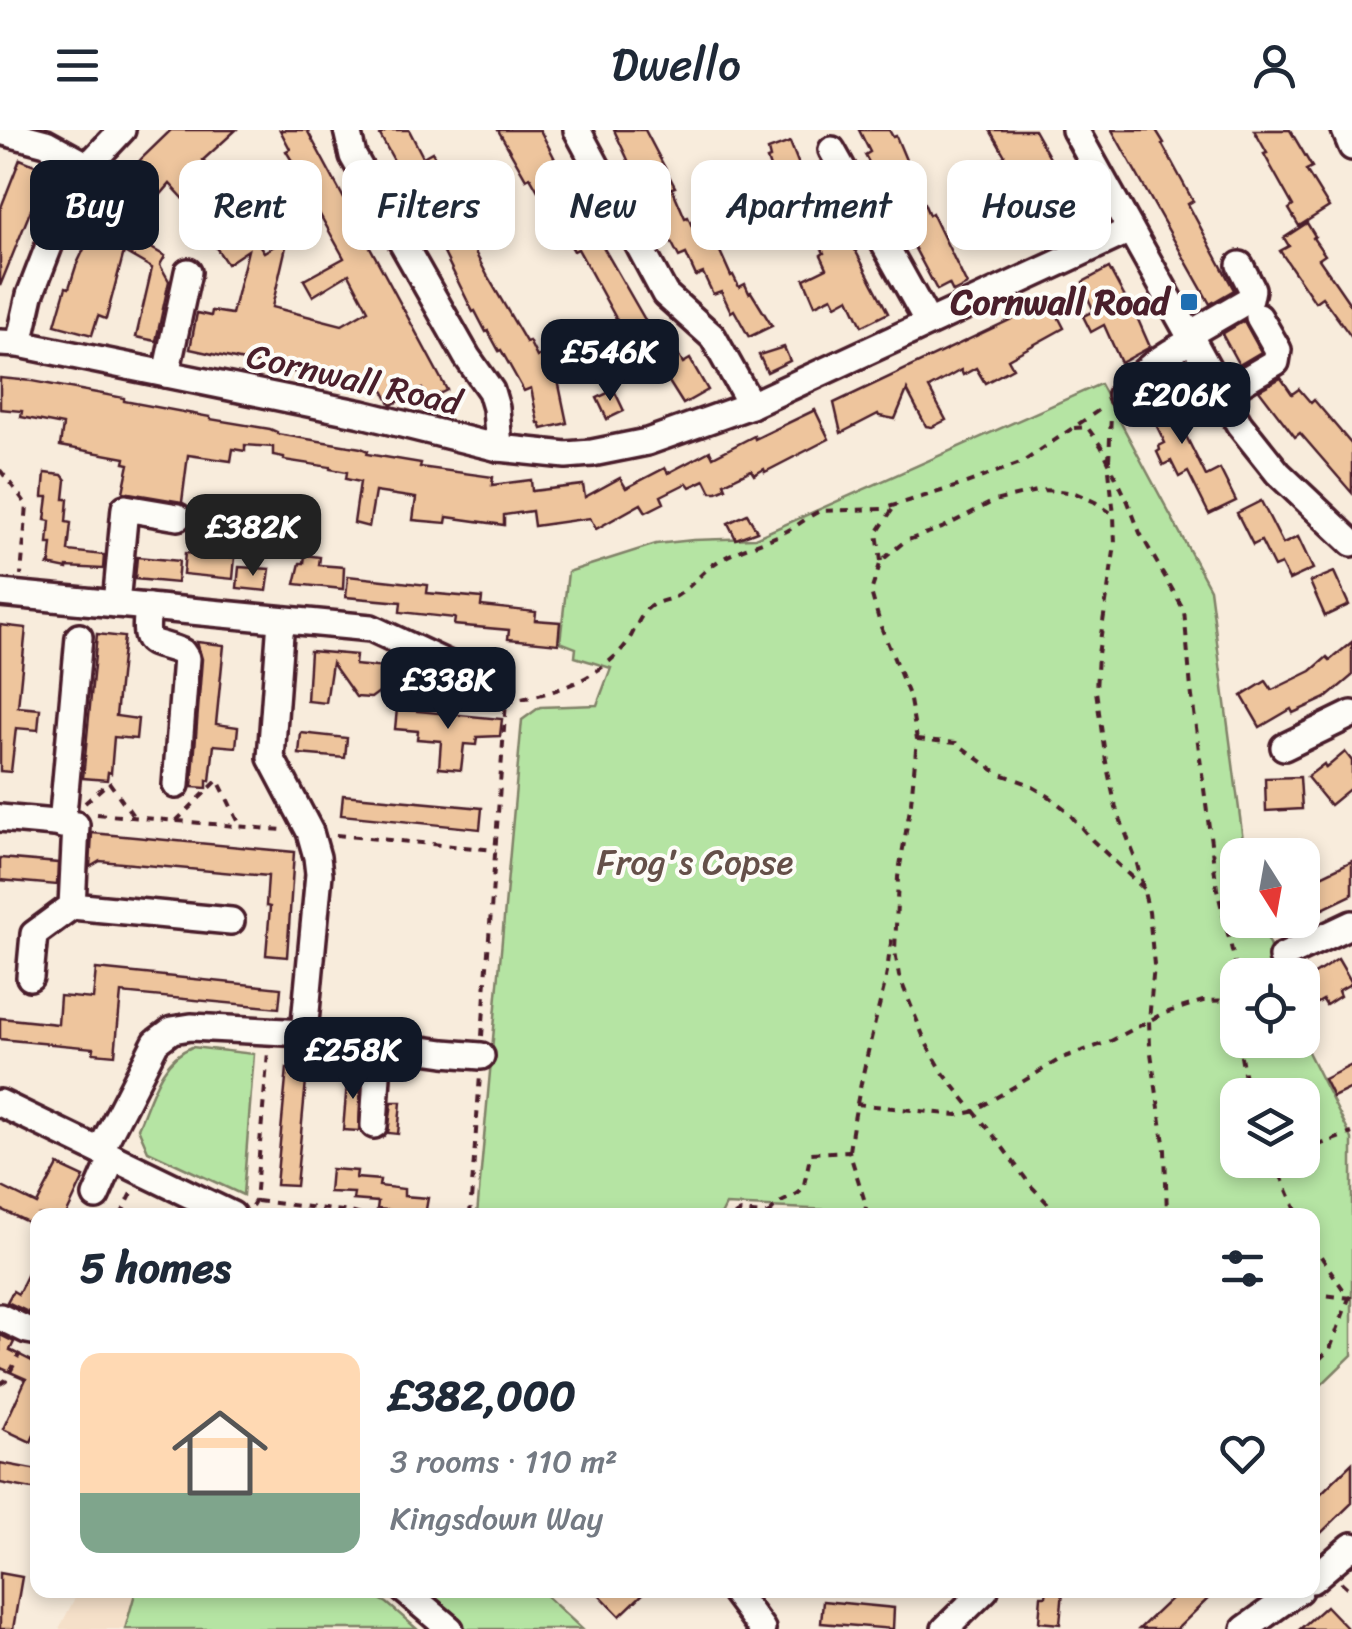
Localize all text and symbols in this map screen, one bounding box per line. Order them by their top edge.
text: Dwello [611,25,741,105]
icon: menu [50,38,105,93]
icon: person [1247,38,1302,93]
chip: Buy [30,160,159,250]
chip: Rent [179,160,322,250]
chip: Filters [342,160,515,250]
chip: New [535,160,671,250]
chip: Apartment [691,160,927,250]
chip: House [947,160,1111,250]
place label: Cornwall Road [950,271,1172,333]
marker: Cornwall Road [1178,291,1200,313]
pin: £546K [540,319,680,404]
text: £546K [563,323,657,380]
street label: Cornwall Road [241,324,470,434]
pin: £206K [1112,362,1252,447]
text: £206K [1135,366,1229,423]
pin: £382K [183,494,323,579]
text: £382K [207,498,299,555]
pin: £338K [378,647,518,732]
text: £338K [403,651,493,708]
park label: Frog's Copse [597,831,793,893]
north arrow [1220,838,1320,938]
map controls [1220,838,1320,1178]
button: locate [1220,958,1320,1058]
pin: £258K [283,1017,423,1102]
text: £258K [306,1021,400,1078]
button: layers [1220,1078,1320,1178]
text: 5 homes [80,1231,231,1305]
icon: filters [1215,1241,1270,1296]
text: £382,000 [390,1359,576,1433]
icon: home [160,1393,280,1513]
icon: heart [1215,1426,1270,1481]
text: 3 rooms · 110 m² [390,1433,618,1490]
text: Kingsdown Way [390,1490,603,1547]

